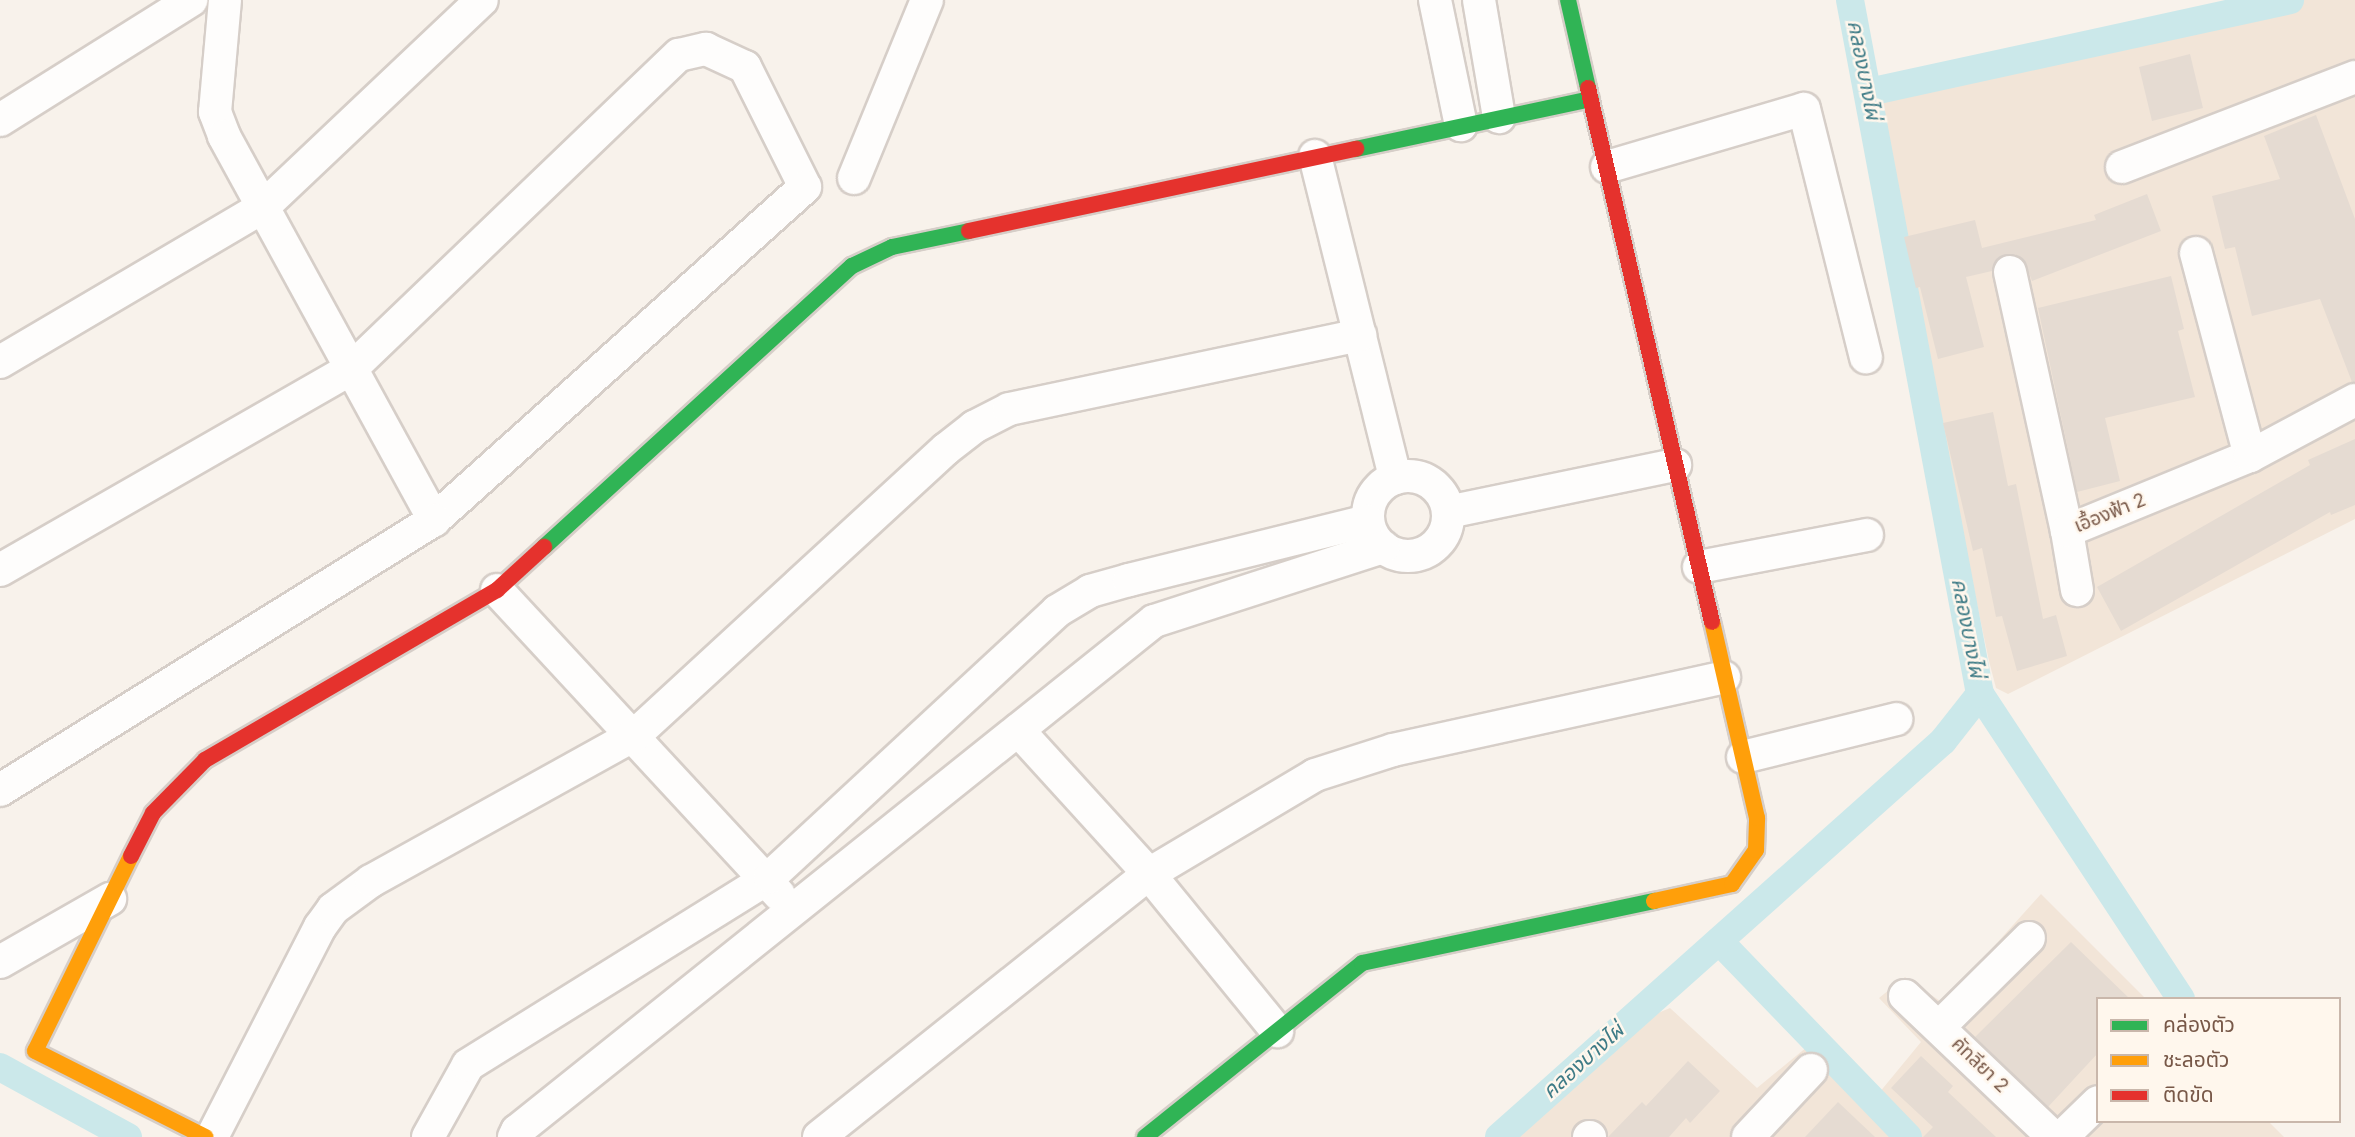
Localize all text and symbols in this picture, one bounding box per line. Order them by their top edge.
water label: คลองบางไผ่ [1842,18,1886,122]
street label: เอื้องฟ้า 2 [2071,488,2149,538]
water label: คลองบางไผ่ [1946,576,1990,680]
legend [2096,997,2341,1123]
text: คล่องตัว [2163,1012,2235,1037]
water label: คลองบางไผ่ [1537,1018,1629,1104]
street label: คัทลียา 2 [1947,1032,2013,1098]
text: ชะลอตัว [2163,1047,2229,1072]
text: ติดขัด [2163,1082,2214,1107]

